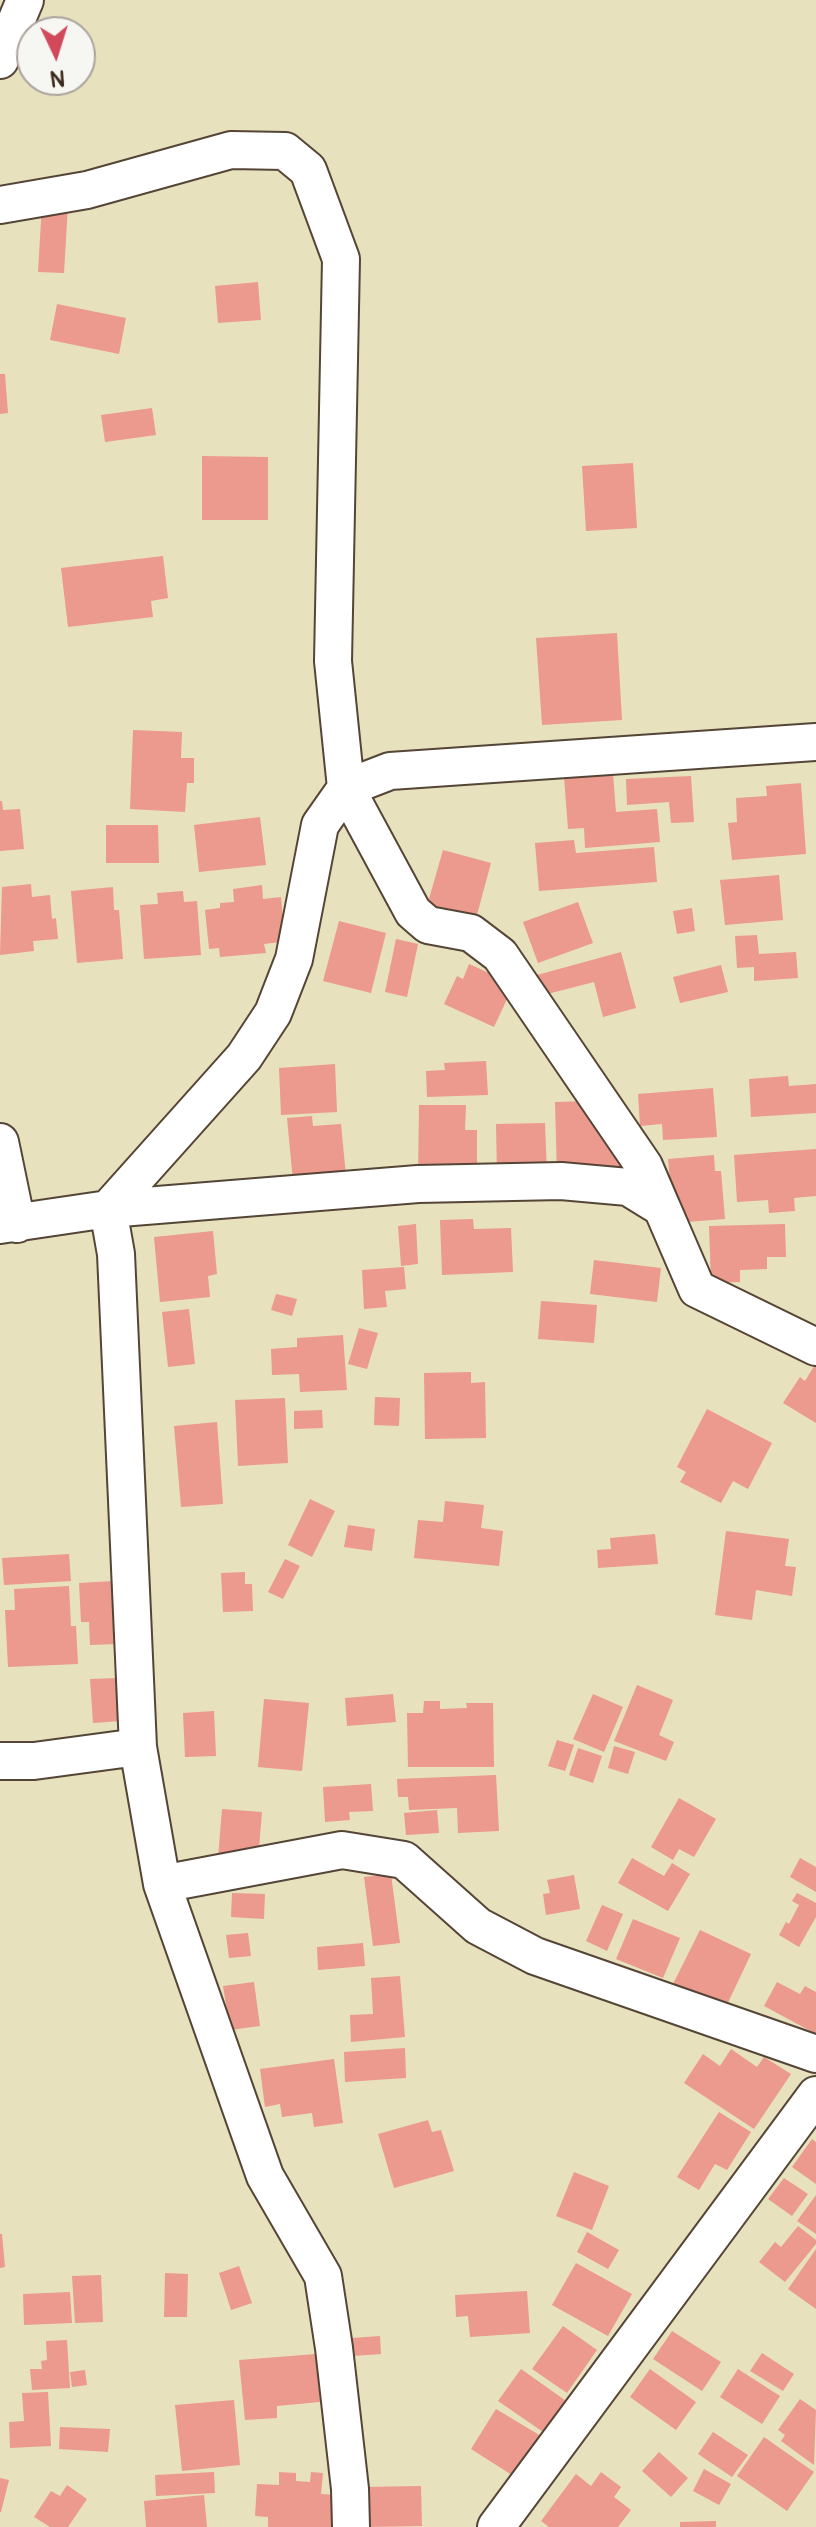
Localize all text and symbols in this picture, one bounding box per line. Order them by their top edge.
north arrow [16,16,96,96]
text: N [49,63,66,92]

